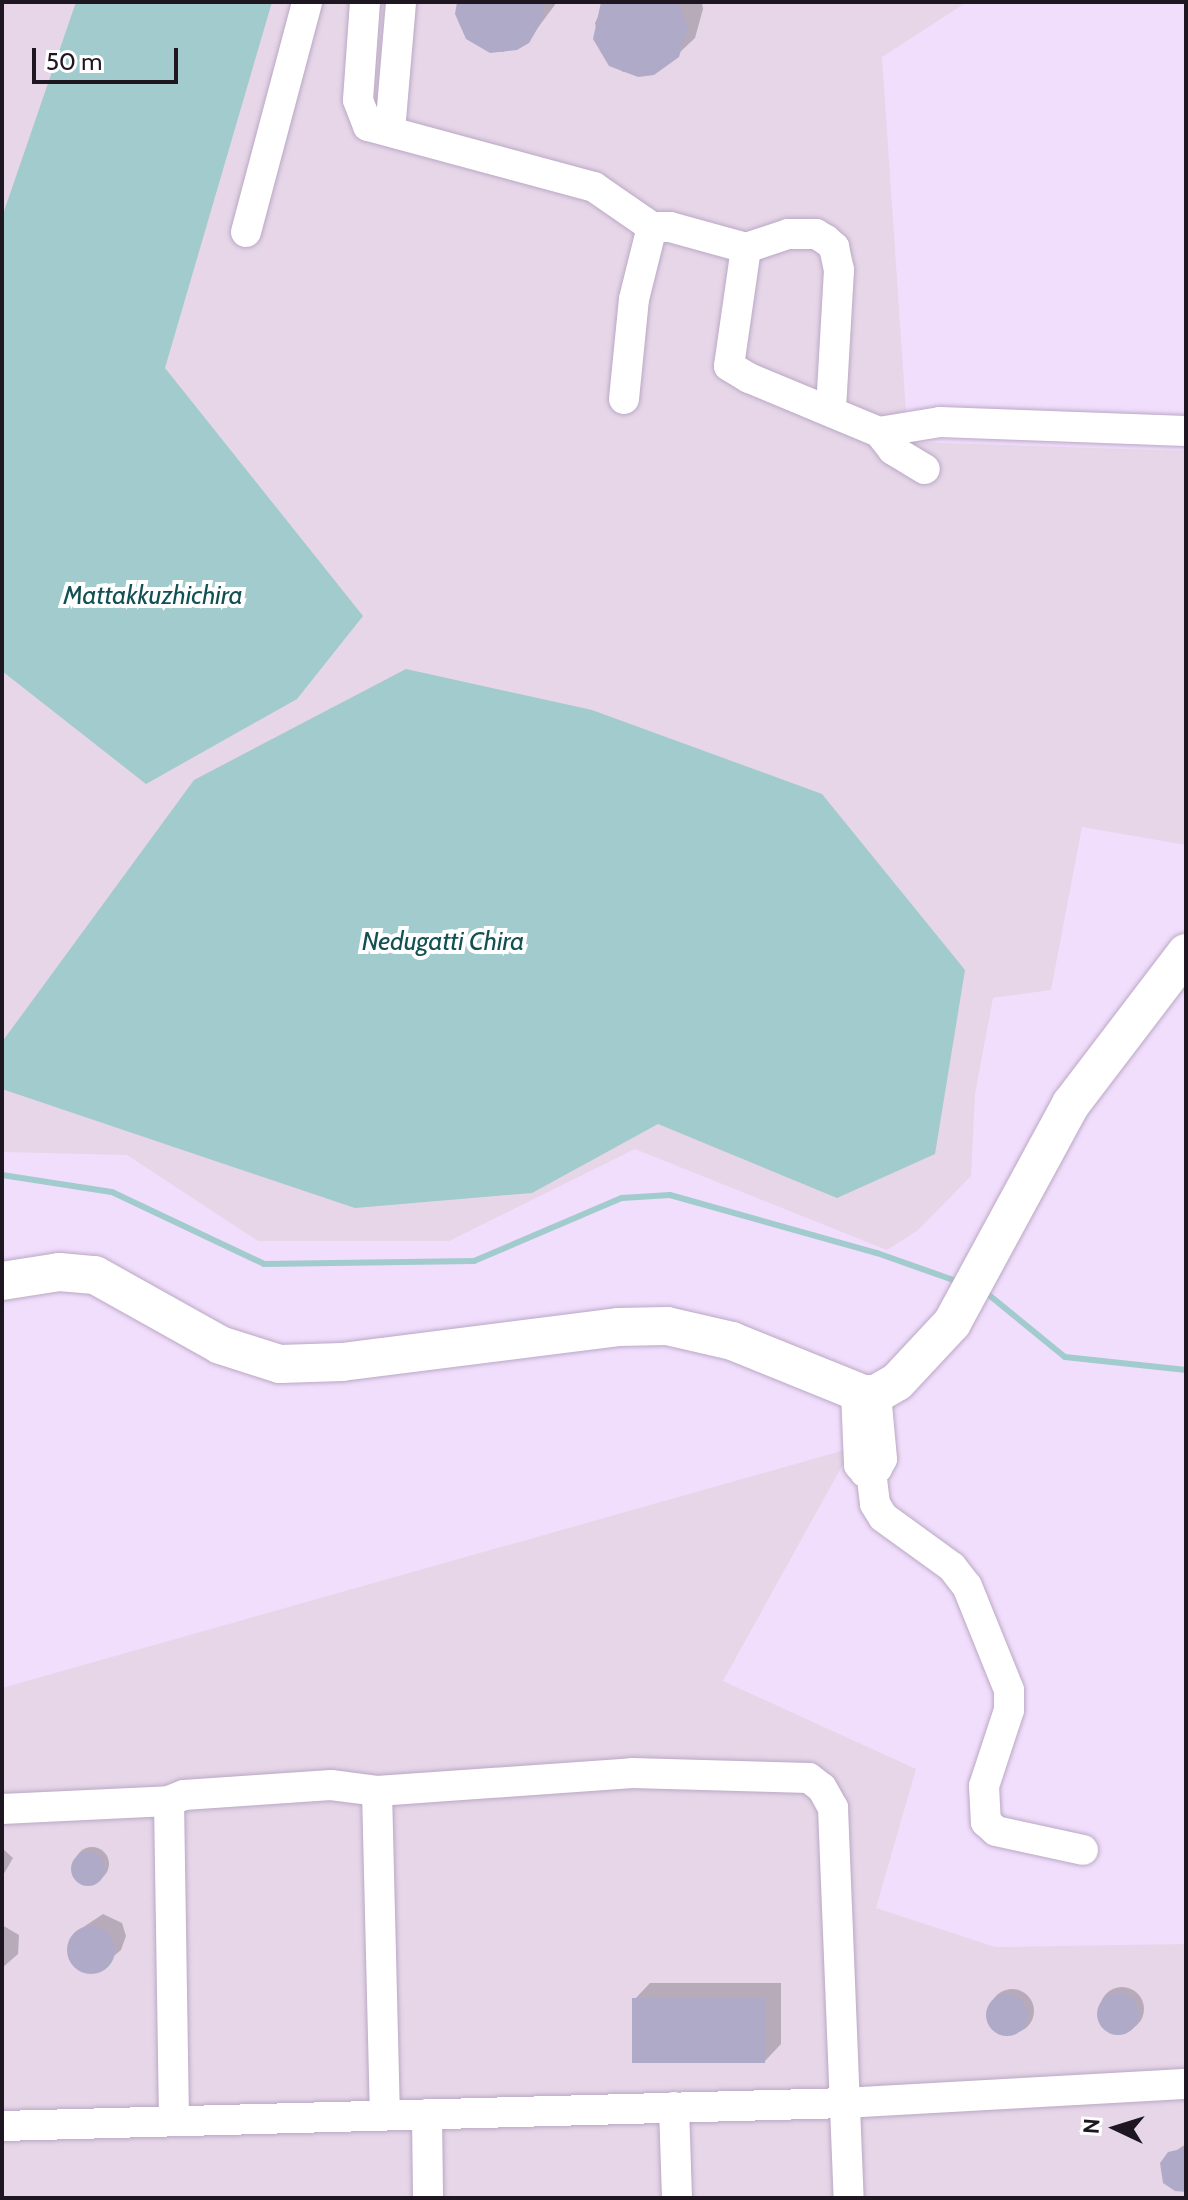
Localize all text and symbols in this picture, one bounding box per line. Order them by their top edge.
scale bar [36,32,182,82]
text: 50 m [46,47,102,76]
water label: Mattakkuzhichira [63,580,243,612]
water label: Nedugatti Chira [362,926,524,958]
north arrow [1076,2088,1156,2168]
text: N [1078,2118,1106,2135]

